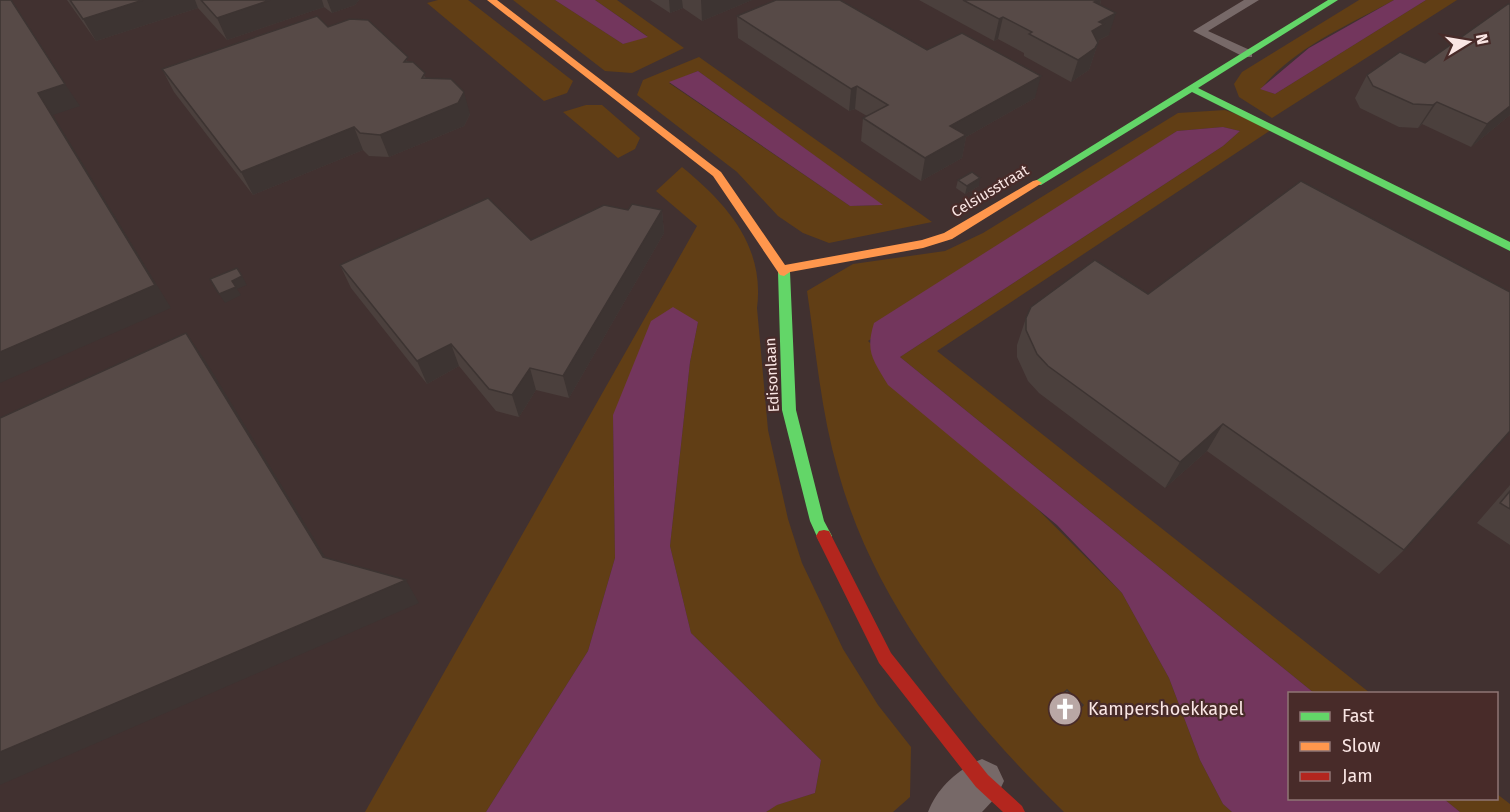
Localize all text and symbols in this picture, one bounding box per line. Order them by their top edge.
north arrow [1438,12,1498,72]
text: N [1472,32,1493,46]
street label: Celsiusstraat [948,161,1032,221]
street label: Edisonlaan [761,337,783,413]
church icon: Kampershoekkapel [1047,691,1083,727]
legend [1288,692,1498,800]
place label: Kampershoekkapel [1088,698,1244,720]
text: Fast [1342,705,1375,727]
text: Slow [1342,735,1381,757]
text: Jam [1342,765,1373,787]

